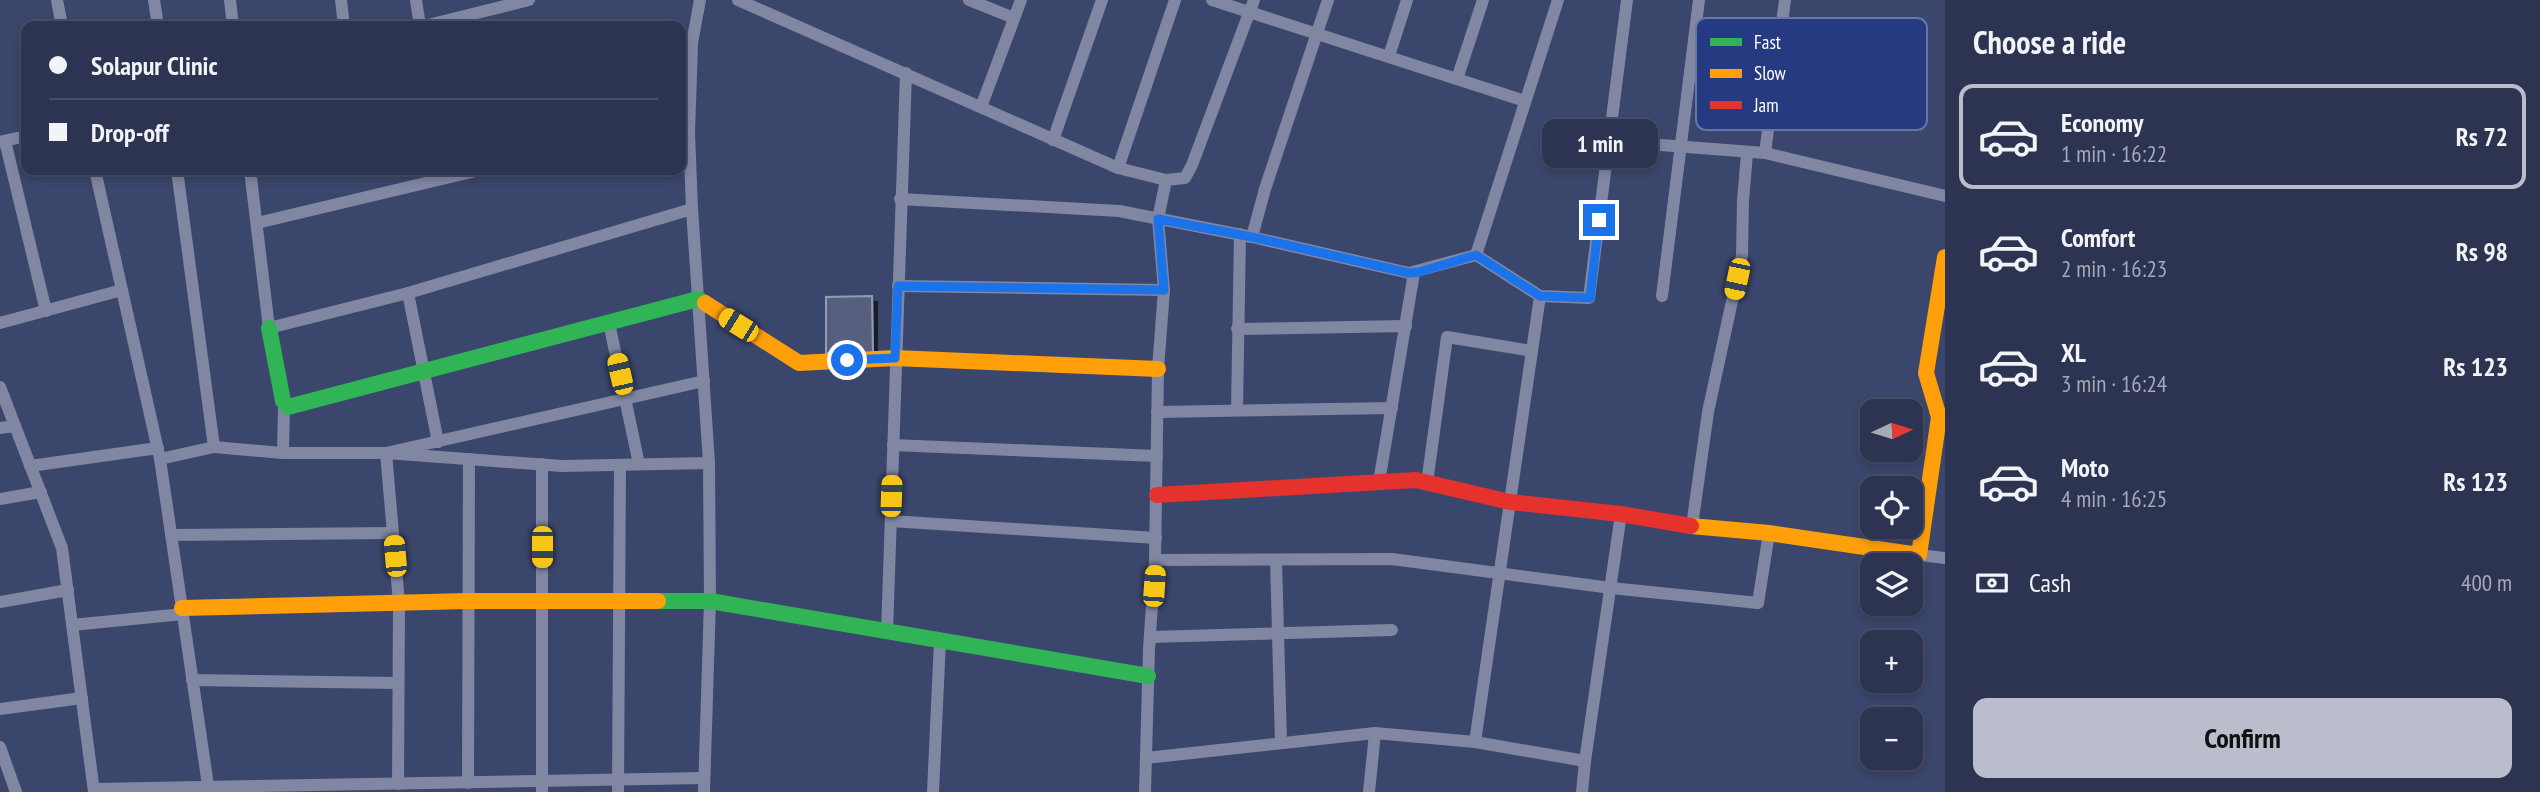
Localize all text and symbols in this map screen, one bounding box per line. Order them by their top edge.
legend [1696,18,1927,130]
text: Choose a ride [1973,21,2126,63]
text: Fast [1754,30,1782,54]
text: Solapur Clinic [91,49,218,82]
text: Slow [1754,61,1787,85]
text: Jam [1753,93,1779,117]
icon: car [1977,105,2040,168]
text: Economy [2061,106,2143,139]
text: Drop-off [91,116,169,149]
callout: 1 min [1541,118,1657,168]
text: Rs 72 [2456,120,2508,153]
text: 1 min [1577,129,1623,158]
text: 1 min · 16:22 [2061,139,2167,168]
route end [1583,204,1615,236]
icon: car [1977,220,2040,283]
text: Comfort [2061,221,2135,254]
text: Rs 98 [2456,235,2508,268]
text: 2 min · 16:23 [2061,254,2167,283]
car [1723,256,1752,302]
car [715,305,762,345]
icon: car [1977,335,2040,398]
text: XL [2061,336,2086,369]
route start [831,344,863,376]
text: Rs 123 [2443,350,2508,383]
car [606,351,635,397]
text: 3 min · 16:24 [2061,369,2167,398]
north arrow [1860,399,1923,462]
map controls [1860,399,1923,770]
icon: car [1977,450,2040,513]
text: Moto [2061,451,2109,484]
text: Rs 123 [2443,465,2508,498]
car [880,475,903,517]
button: locate [1860,476,1923,539]
text: 4 min · 16:25 [2061,484,2167,513]
car [532,526,553,568]
car [383,534,408,578]
button: layers [1860,553,1923,616]
car [1143,564,1166,608]
icon: cash [1973,564,2011,602]
text: Cash [2029,566,2071,599]
text: 400 m [2461,568,2512,597]
button: + [1860,630,1923,693]
button: Confirm [1973,698,2512,778]
button: − [1860,707,1923,770]

